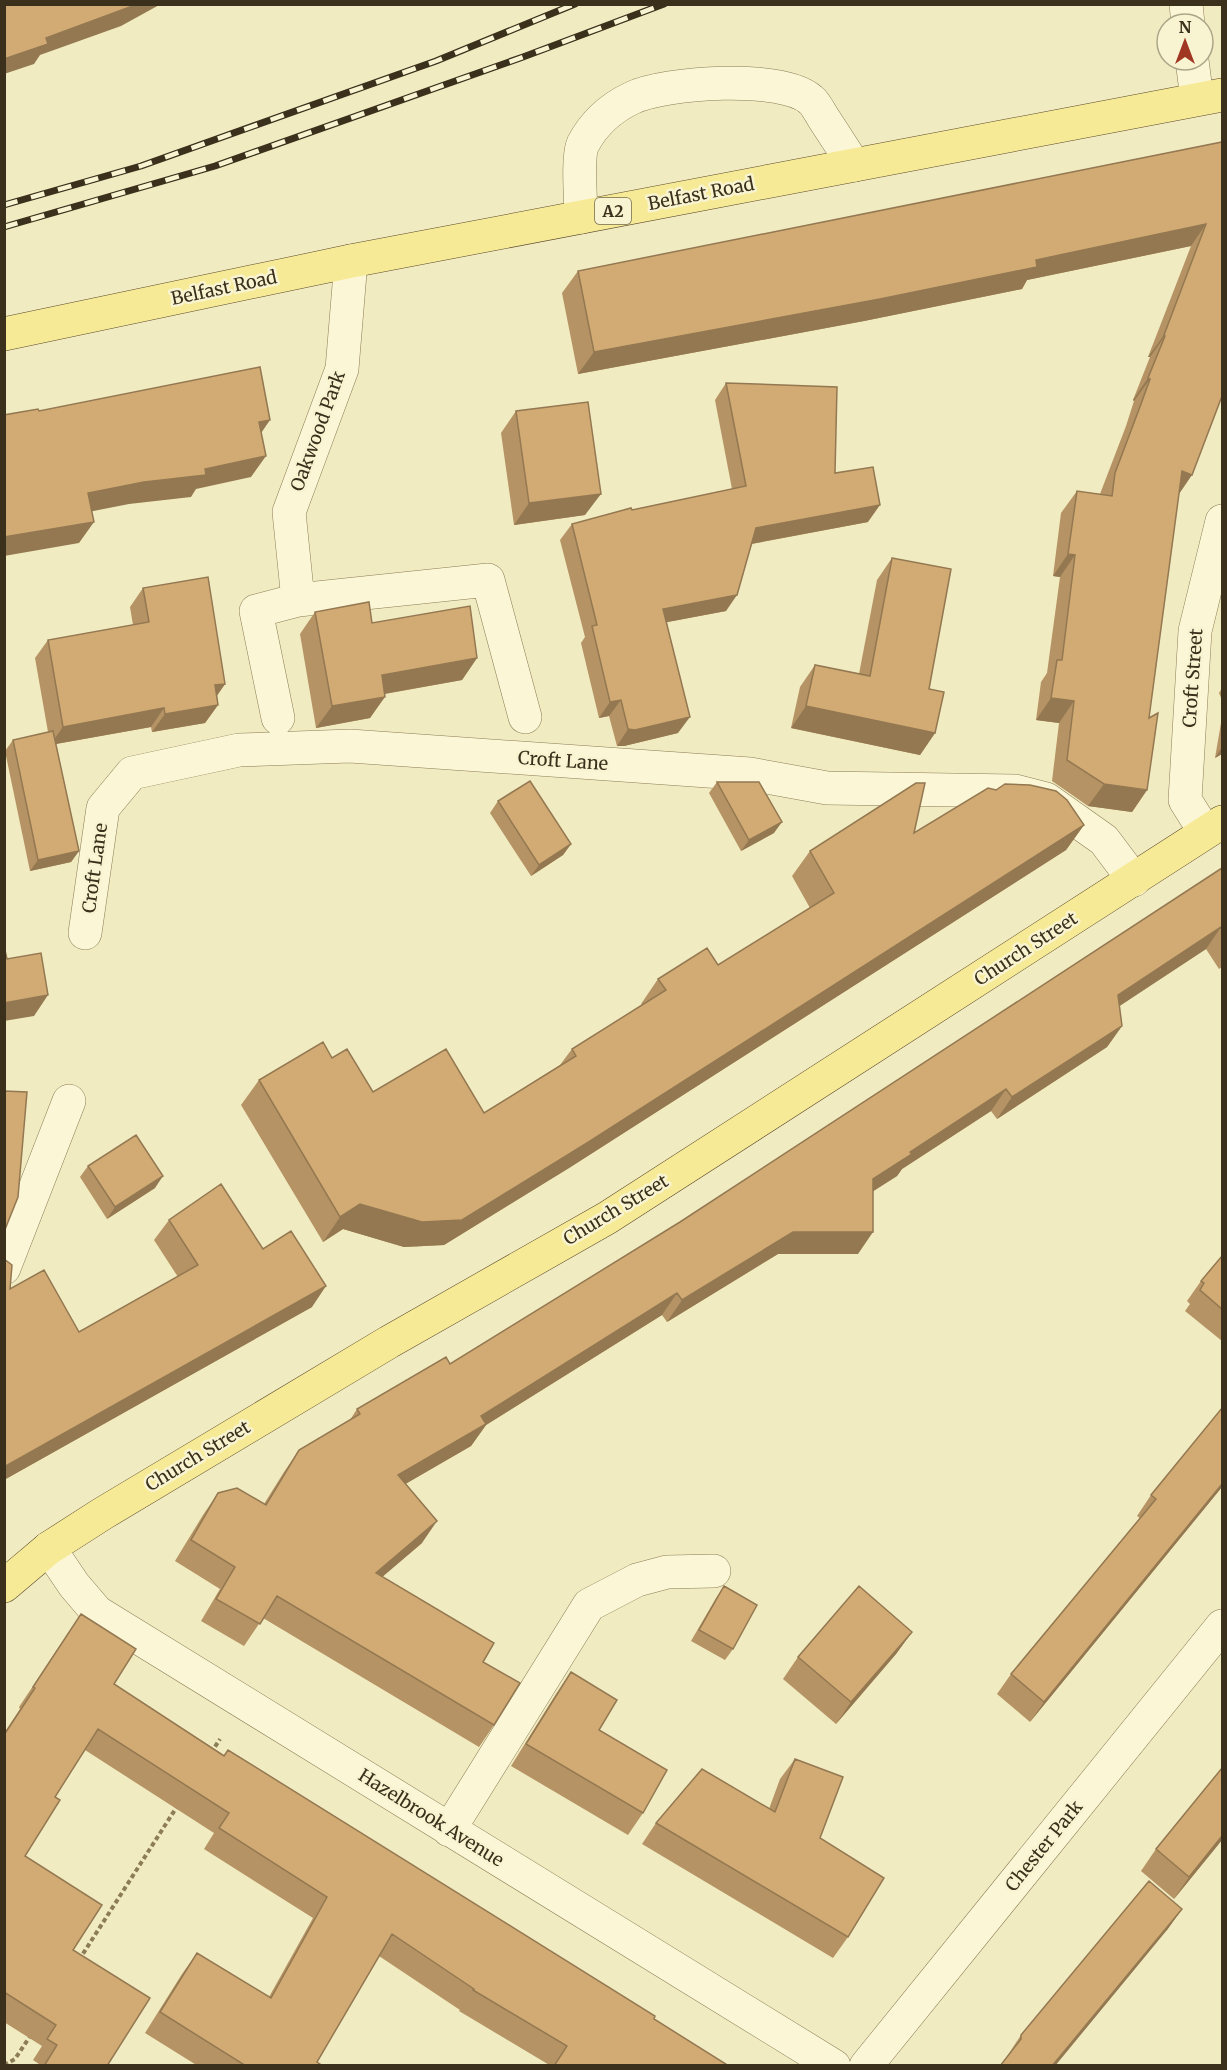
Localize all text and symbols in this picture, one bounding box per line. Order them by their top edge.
north arrow [1155,12,1215,72]
text: N [1179,17,1192,37]
street label: Belfast Road [646,172,756,215]
road number: A2 [595,198,631,224]
street label: Belfast Road [169,265,279,310]
street label: Oakwood Park [285,367,350,494]
street label: Croft Street [1178,628,1207,728]
street label: Croft Lane [517,746,609,775]
street label: Croft Lane [77,822,112,914]
street label: Church Street [970,907,1082,990]
street label: Church Street [559,1169,672,1250]
street label: Church Street [141,1415,254,1496]
street label: Hazelbrook Avenue [354,1764,508,1872]
street label: Chester Park [1000,1795,1088,1896]

